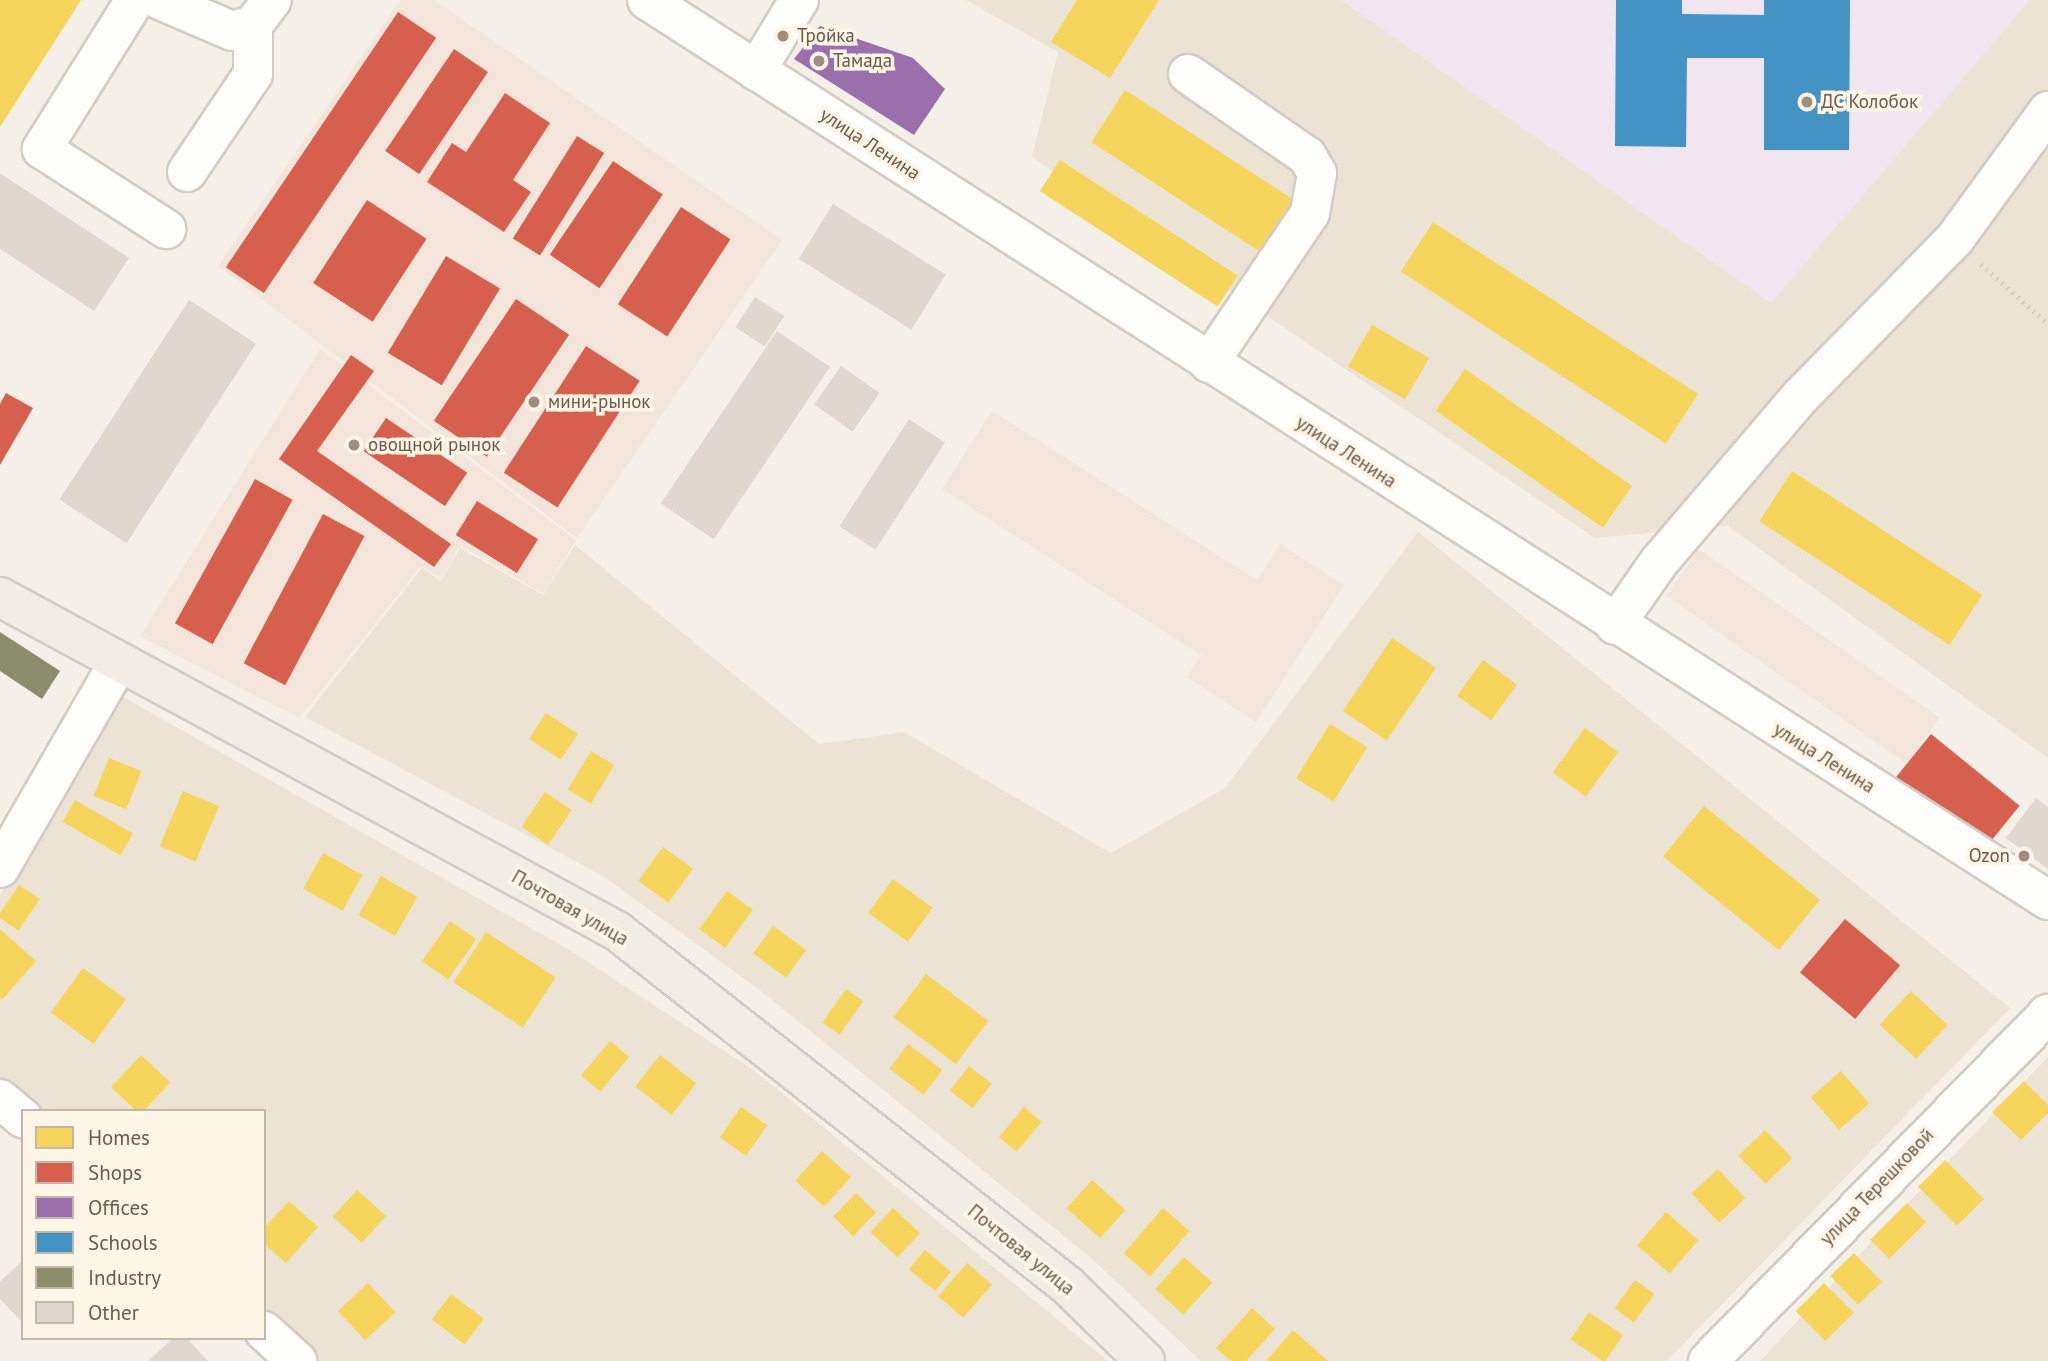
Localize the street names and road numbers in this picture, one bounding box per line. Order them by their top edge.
street label: улица Ленина [815,103,925,185]
street label: улица Ленина [1291,411,1401,493]
street label: улица Ленина [1769,718,1879,798]
street label: Почтовая улица [508,865,632,951]
street label: улица Терешковой [1815,1124,1939,1250]
street label: Почтовая улица [963,1200,1079,1300]

